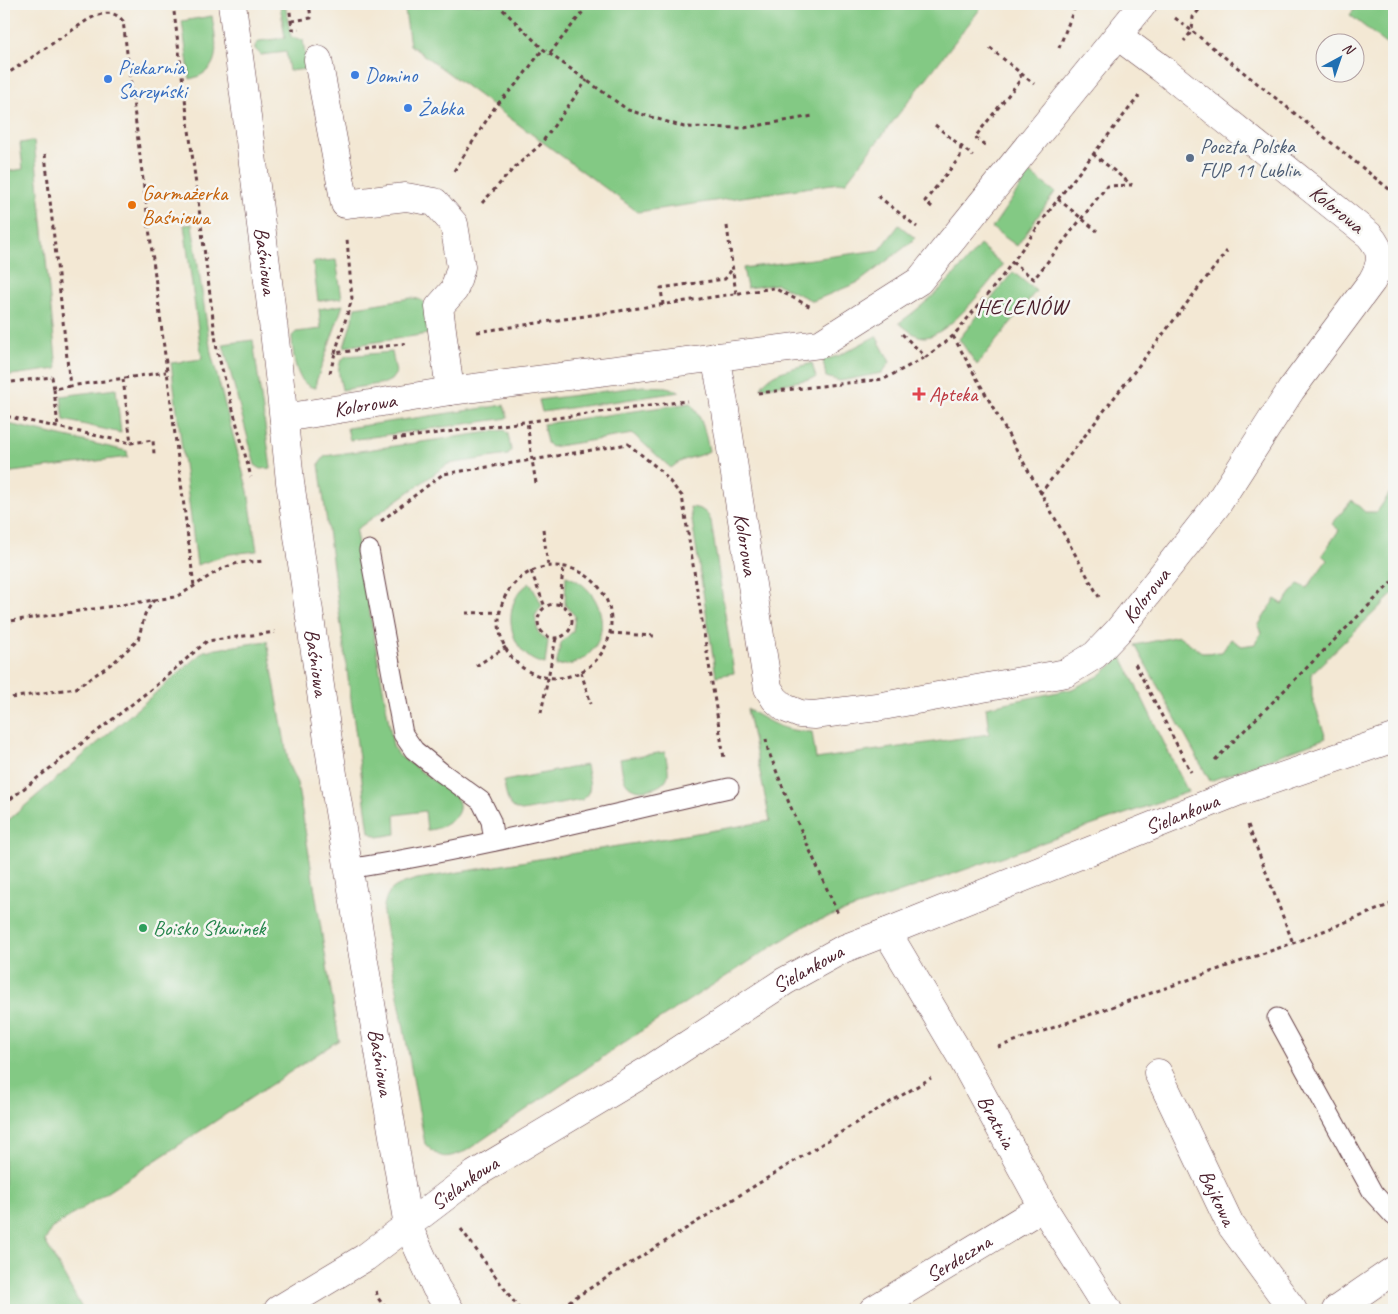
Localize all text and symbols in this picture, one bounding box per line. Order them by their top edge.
north arrow [1316,32,1366,82]
text: N [1339,39,1359,59]
place label: Piekarnia Sarzyński [118,54,190,104]
place label: Domino [365,62,419,88]
marker: Domino [349,69,361,81]
marker: Piekarnia Sarzyński [102,73,114,85]
place label: Żabka [418,95,465,121]
marker: Żabka [402,102,414,114]
place label: Poczta Polska FUP 11 Lublin [1200,133,1302,183]
marker: Poczta Polska FUP 11 Lublin [1184,152,1196,164]
street label: Kolorowa [1304,179,1371,240]
place label: Garmażerka Baśniowa [142,180,229,230]
marker: Garmażerka Baśniowa [126,199,138,211]
street label: Baśniowa [248,226,283,298]
district label: HELENÓW [976,293,1071,321]
place label: Apteka [929,381,979,407]
street label: Kolorowa [332,387,400,423]
marker: Apteka [913,388,925,400]
street label: Kolorowa [728,511,764,579]
street label: Kolorowa [1116,561,1177,628]
street label: Baśniowa [299,627,335,700]
street label: Sielankowa [1141,787,1224,840]
place label: Boisko Sławinek [153,915,267,941]
marker: Boisko Sławinek [137,922,149,934]
street label: Sielankowa [767,938,849,999]
street label: Baśniowa [362,1027,400,1100]
street label: Bratnia [972,1091,1023,1155]
street label: Sielankowa [425,1149,504,1216]
street label: Bajkowa [1193,1165,1243,1232]
street label: Serdeczna [921,1227,998,1288]

